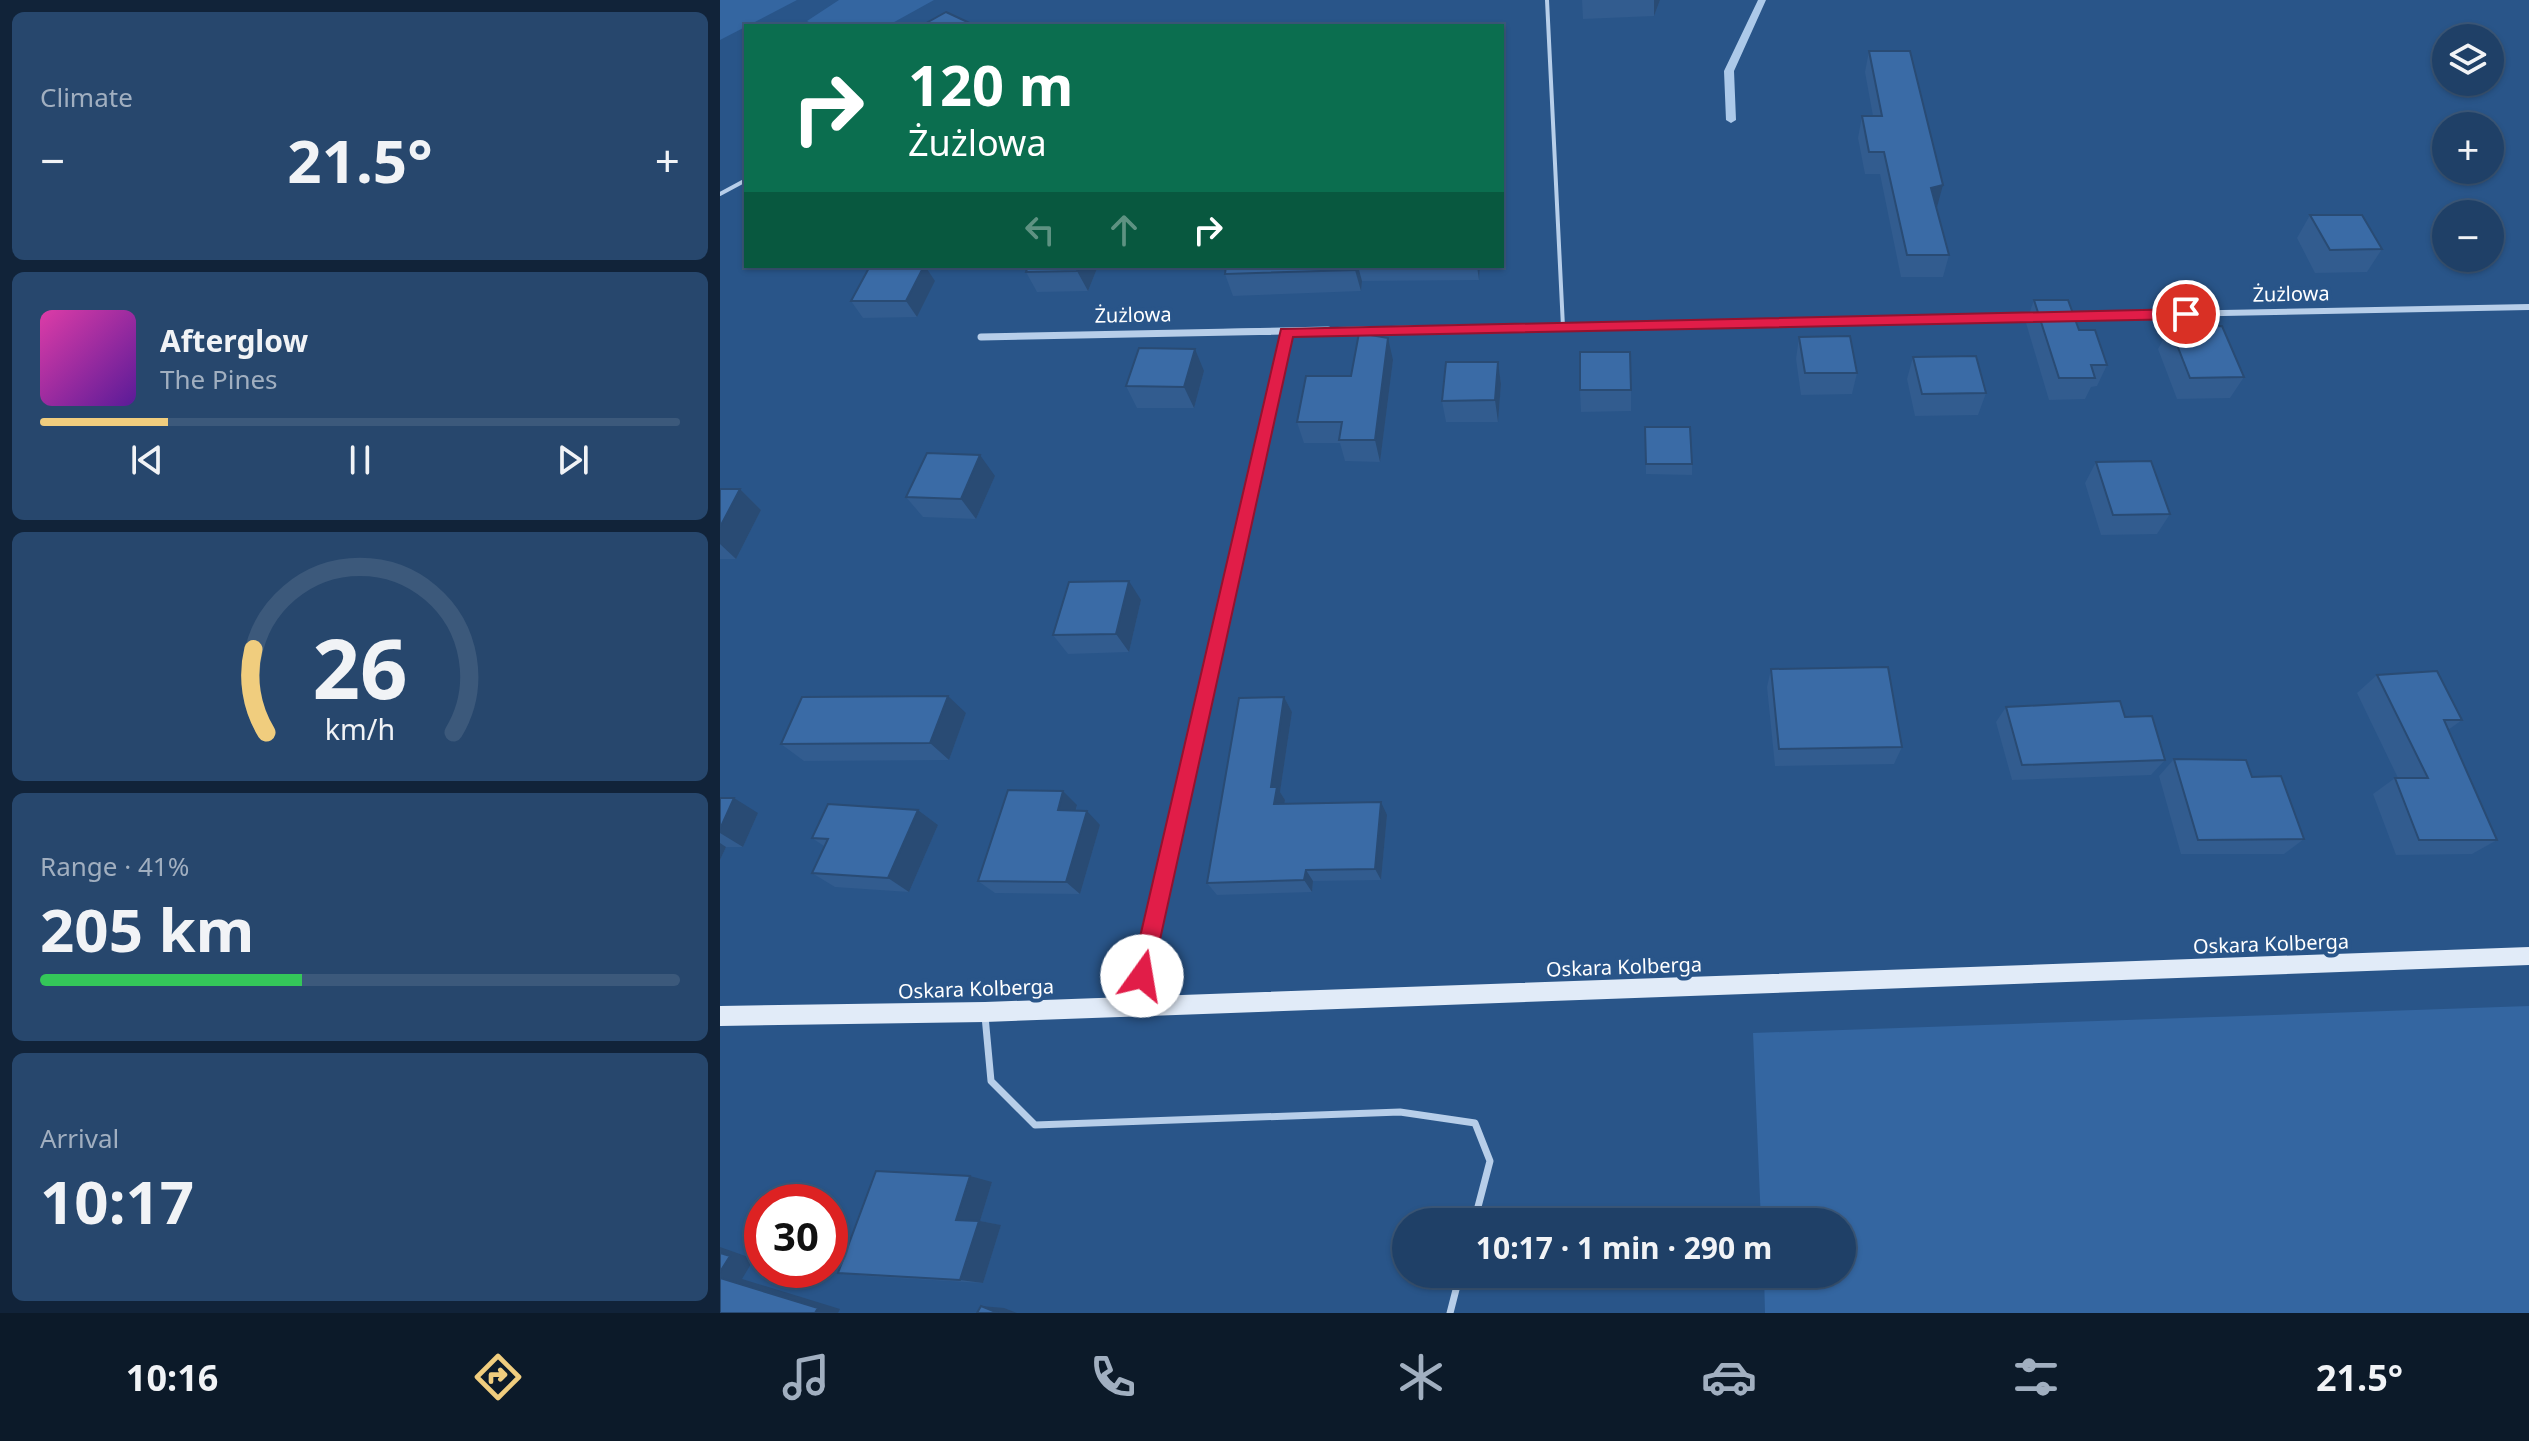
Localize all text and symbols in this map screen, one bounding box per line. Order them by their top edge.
map controls [2432,24,2504,272]
button: layers [2432,24,2504,96]
text: 120 m [908,46,1073,122]
icon: right [776,56,880,160]
text: Climate [40,79,133,115]
button: + [2432,112,2504,184]
text: Żużlowa [908,118,1047,167]
text: 21.5° [287,119,433,201]
text: − [40,130,65,190]
text: + [655,130,680,190]
button: − [2432,200,2504,272]
icon: left [1018,208,1062,252]
icon: ahead [1102,208,1146,252]
icon: right [1186,208,1230,252]
street label: Żużlowa [2252,279,2330,308]
pin [2152,280,2220,348]
icon: arrive [2164,292,2208,336]
street label: Żużlowa [1094,300,1172,329]
text: Afterglow [160,320,308,361]
text: The Pines [160,361,278,397]
icon: previous [125,438,169,482]
icon: pause [338,438,382,482]
icon: next [551,438,595,482]
text: 26 [312,609,408,722]
text: km/h [325,709,395,748]
text: Range · 41% [40,848,189,884]
text: 205 km [40,888,254,970]
street label: Oskara Kolberga [2192,927,2349,960]
position arrow [1100,934,1184,1018]
street label: Oskara Kolberga [1545,950,1702,983]
street label: Oskara Kolberga [897,972,1054,1005]
text: Arrival [40,1120,119,1156]
text: 10:17 [40,1160,194,1242]
speed limit sign: 30 [744,1184,848,1288]
text: 10:17 · 1 min · 290 m [1476,1227,1772,1268]
icon: directions [470,1349,526,1405]
icon: music [778,1349,834,1405]
icon: phone [1085,1349,1141,1405]
icon: climate [1393,1349,1449,1405]
icon: car [1701,1349,1757,1405]
icon: filters [2008,1349,2064,1405]
text: 10:16 [126,1353,218,1402]
text: 21.5° [2316,1353,2403,1402]

